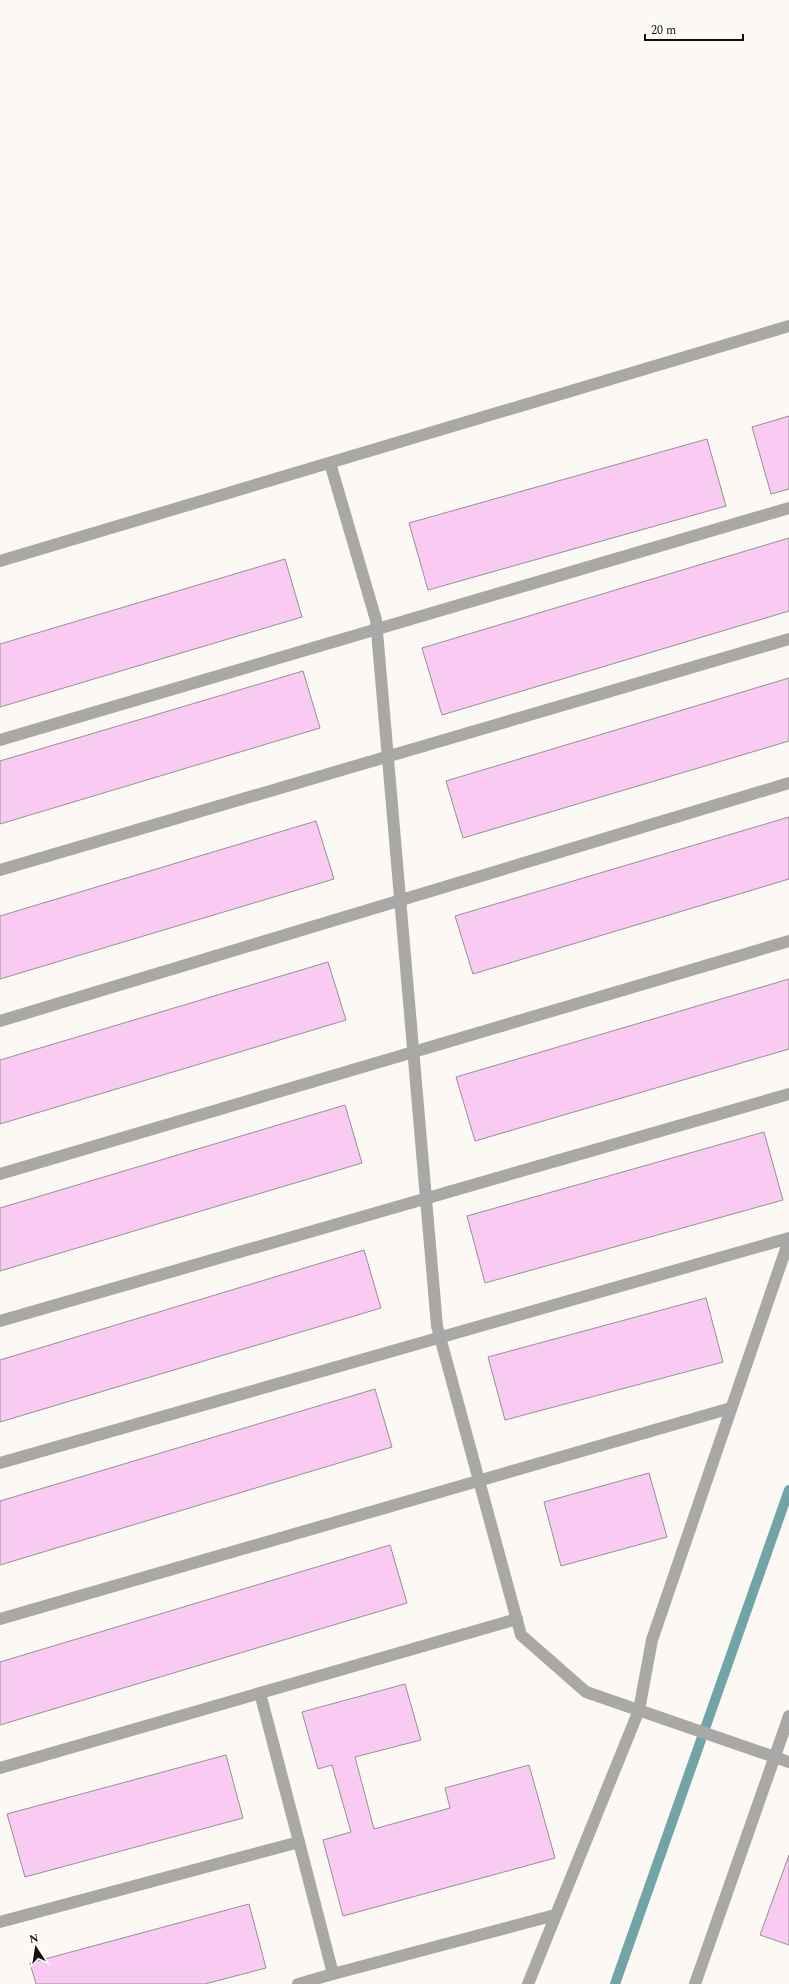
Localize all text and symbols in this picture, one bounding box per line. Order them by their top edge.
scale bar [645,16,743,42]
text: 20 m [651,21,676,40]
north arrow [16,1928,56,1968]
text: N [28,1929,40,1948]

